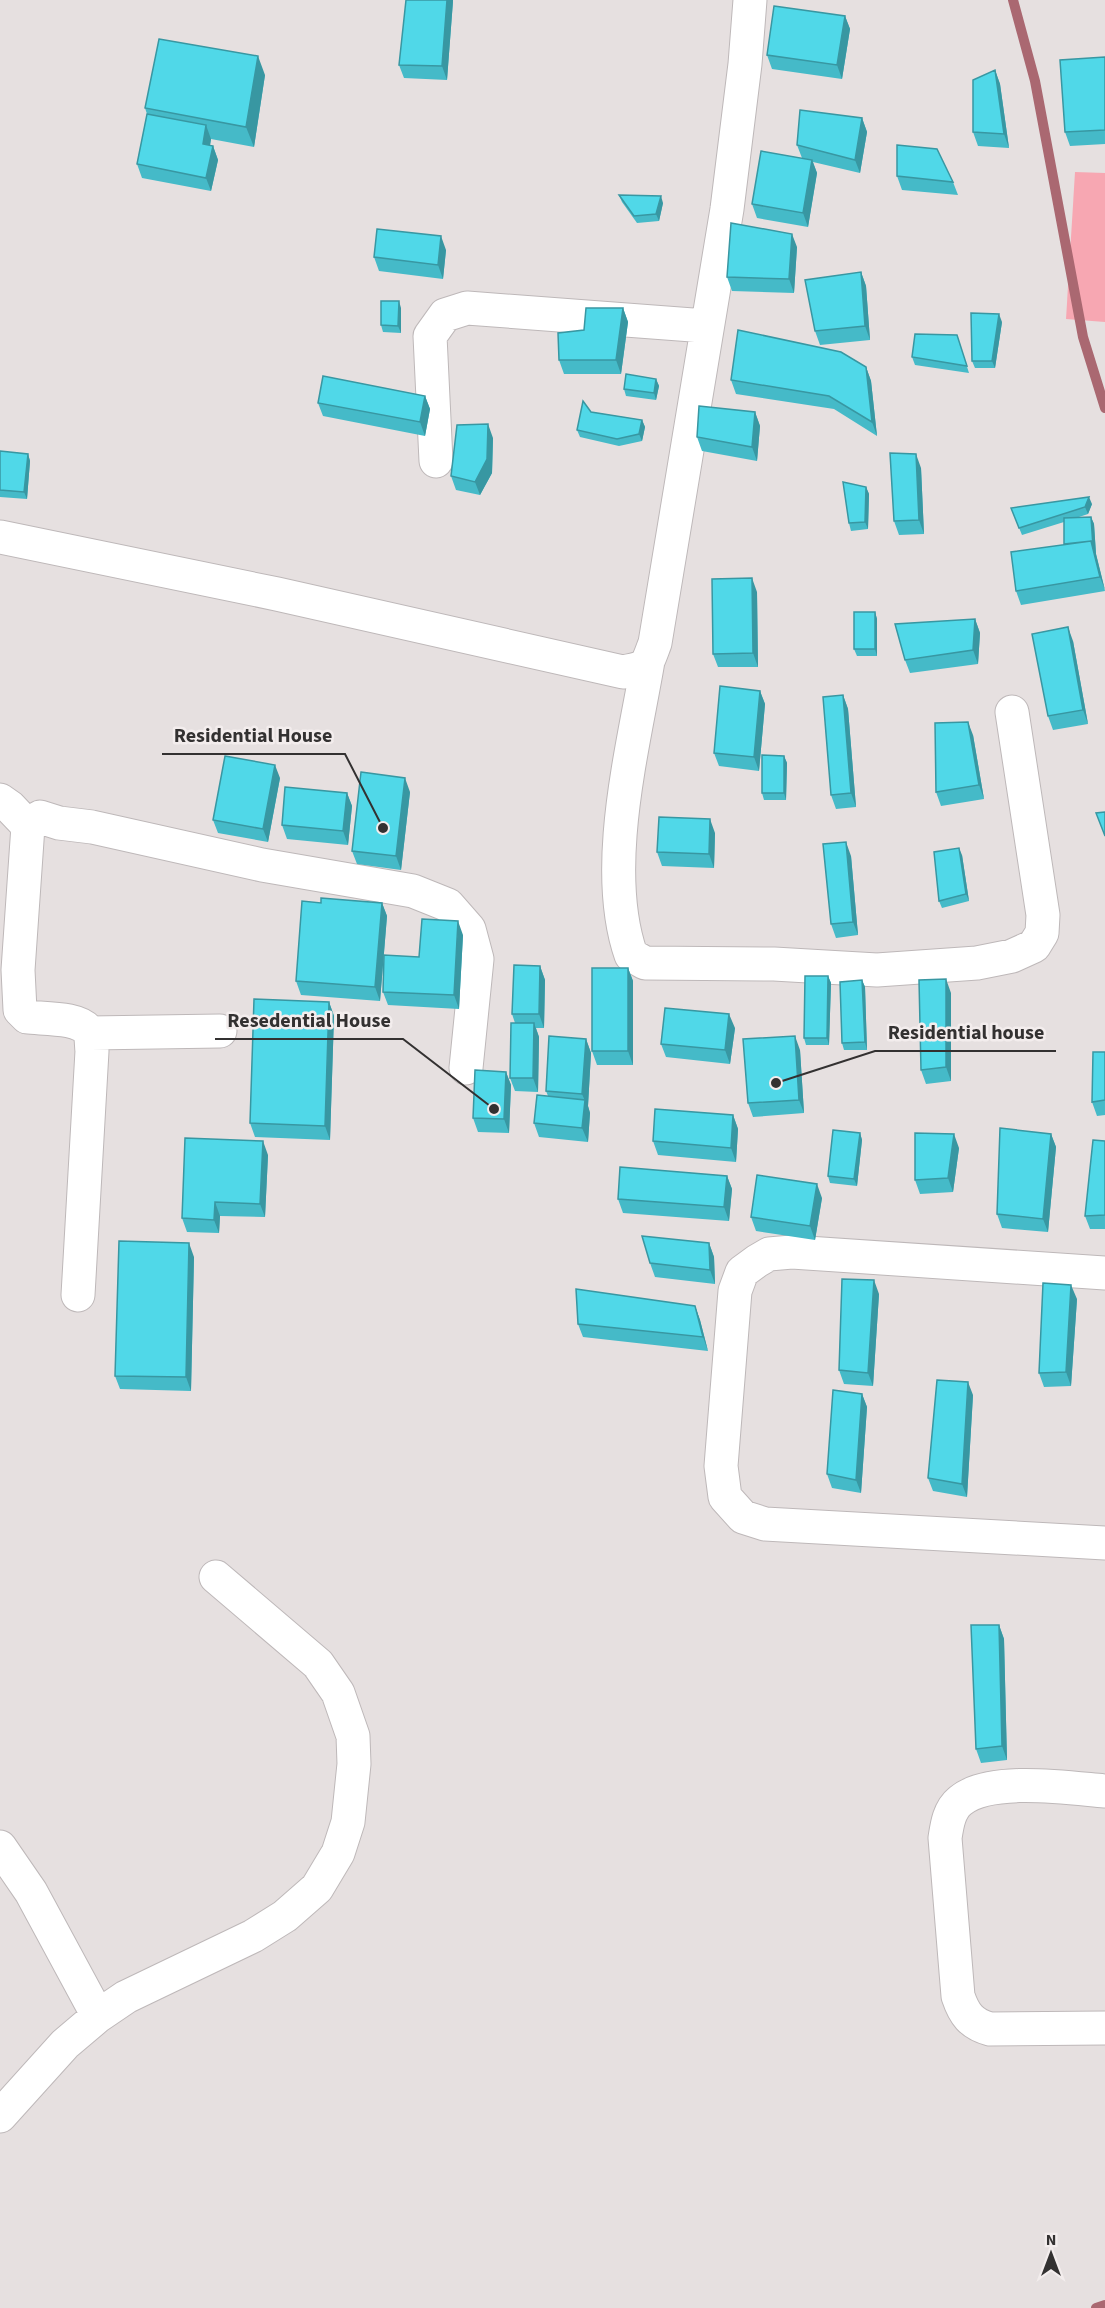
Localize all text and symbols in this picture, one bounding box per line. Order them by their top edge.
callout: Residential House [162,716,345,754]
text: Residential House [174,722,332,750]
callout: Resedential House [215,1001,403,1039]
text: Resedential House [227,1007,391,1035]
callout: Residential house [875,1013,1056,1051]
text: Residential house [888,1019,1044,1047]
north arrow [1021,2224,1081,2284]
text: N [1046,2229,1056,2251]

